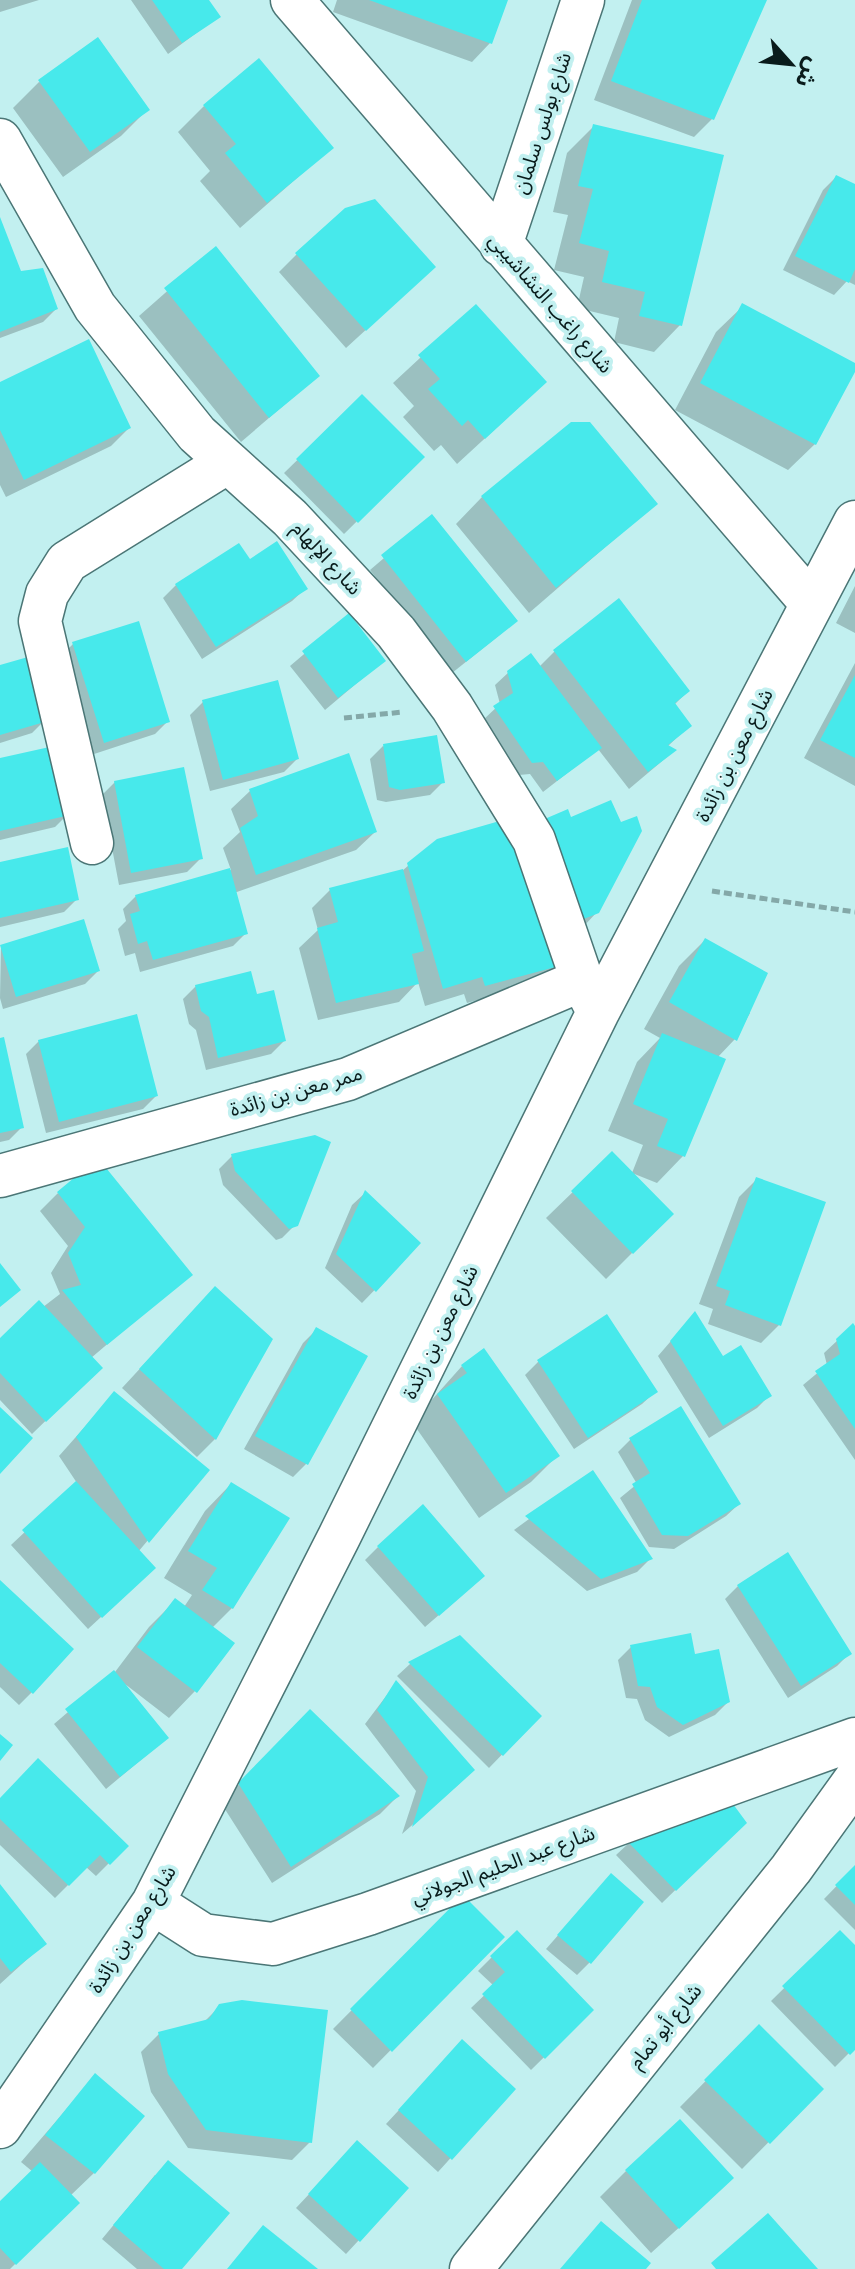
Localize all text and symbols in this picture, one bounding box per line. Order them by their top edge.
north arrow [751,24,831,104]
street label: شارع بولس سلمان [507,49,579,198]
text: ش [790,53,828,93]
street label: شارع راغب النشاشيبي [481,228,619,380]
street label: شارع الإلهام [285,516,368,602]
street label: شارع معن بن زائدة [689,684,780,827]
street label: ممر معن بن زائدة [227,1060,365,1121]
street label: شارع معن بن زائدة [396,1261,485,1404]
street label: شارع عبد الحليم الجولاني [408,1820,599,1913]
street label: شارع معن بن زائدة [82,1860,183,1999]
street label: شارع أبو تمام [623,1978,709,2075]

